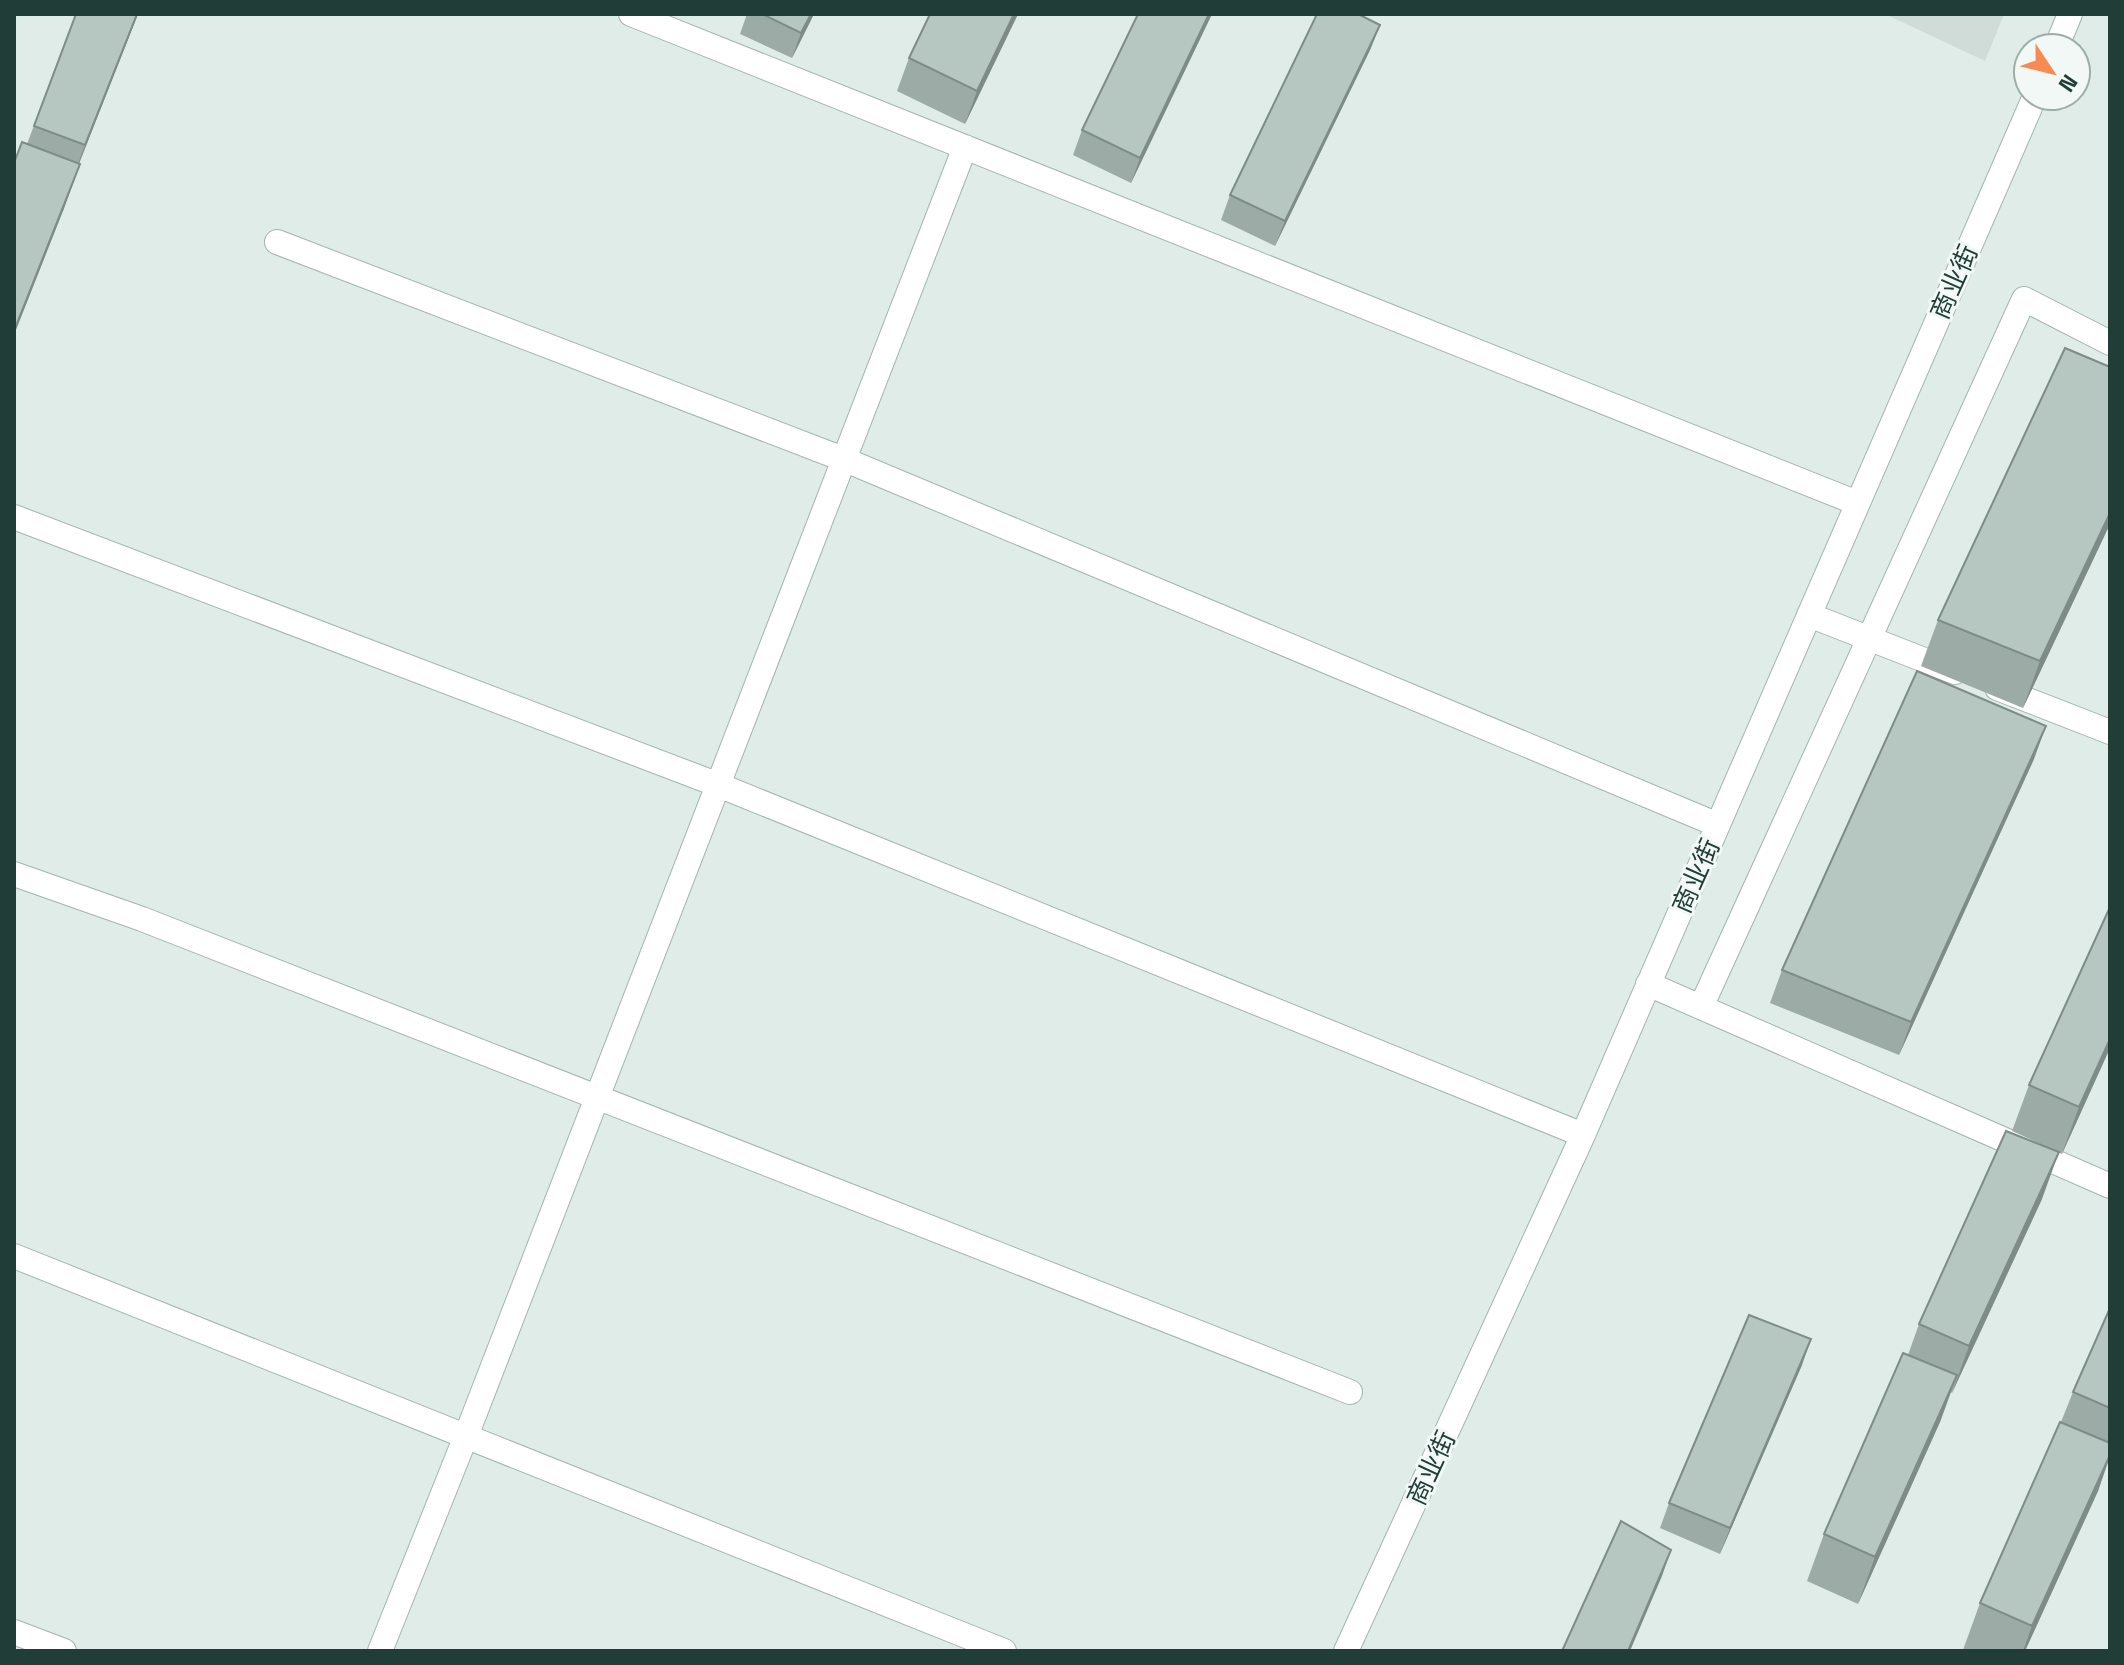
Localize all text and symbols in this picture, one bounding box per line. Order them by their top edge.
north arrow [2012,32,2092,112]
text: N [2053,69,2084,98]
street label: 商业街 [1923,239,1985,325]
street label: 商业街 [1665,833,1727,919]
street label: 商业街 [1399,1425,1463,1511]

